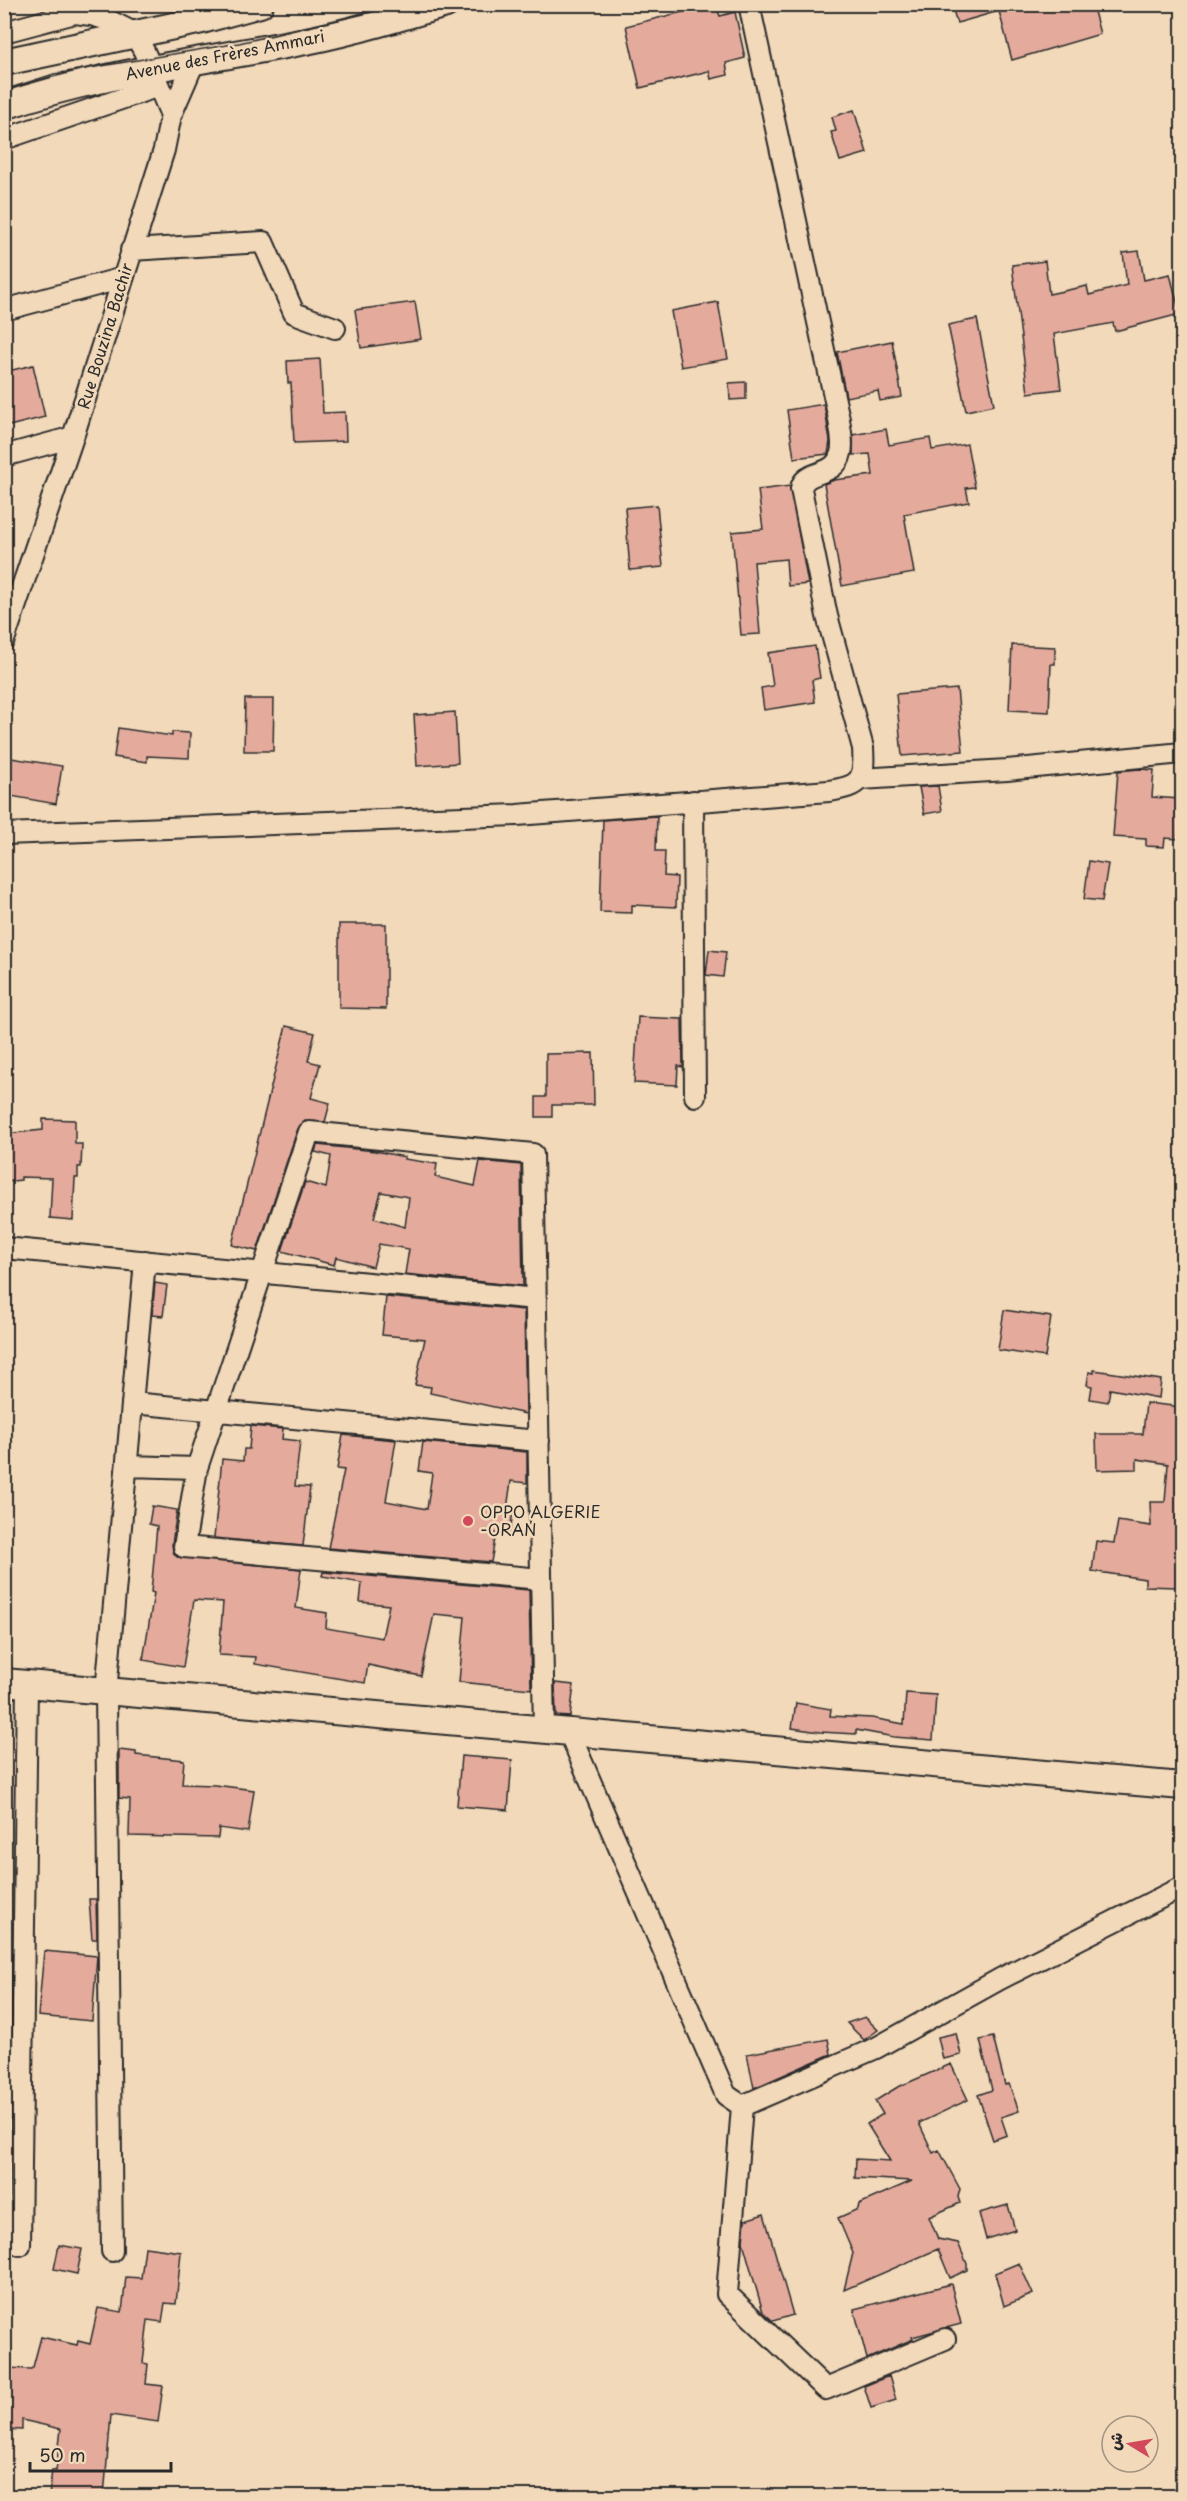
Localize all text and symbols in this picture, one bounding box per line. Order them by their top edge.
street label: Avenue des Frères Ammari [123,23,327,85]
street label: Rue Bouzina Bachir [70,259,138,412]
place label: OPPO ALGERIE -ORAN [480,1499,601,1541]
marker: OPPO ALGERIE -ORAN [461,1514,475,1528]
north arrow [1100,2414,1160,2474]
text: ش [1101,2430,1128,2452]
scale bar [30,2435,171,2473]
text: 50 m [39,2441,86,2468]

